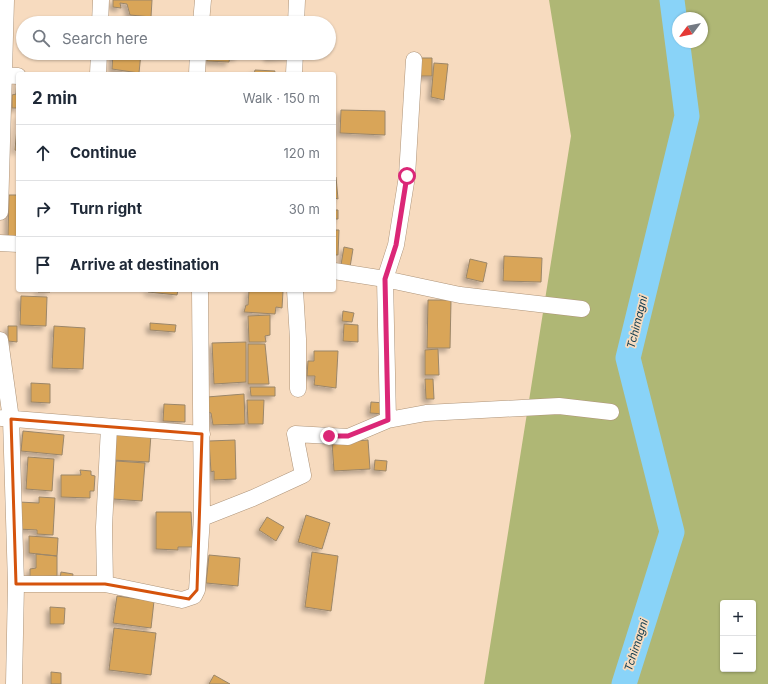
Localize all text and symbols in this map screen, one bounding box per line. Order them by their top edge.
north arrow [672,12,708,48]
search box [16,16,336,60]
icon: search [30,27,52,49]
text: Search here [62,29,148,48]
text: 2 min [32,88,77,108]
text: Walk · 150 m [243,90,320,106]
icon: ahead [32,142,54,164]
text: Continue [70,143,137,162]
text: 120 m [284,145,320,161]
route start [398,167,416,185]
icon: right [32,198,54,220]
text: Turn right [70,199,142,218]
text: 30 m [289,201,320,217]
icon: arrive [32,254,54,276]
text: Arrive at destination [70,255,219,274]
water label: Tchimagni [624,294,650,350]
route end [320,427,338,445]
map controls [720,600,756,672]
button: + [720,600,756,636]
water label: Tchimagni [621,617,651,673]
button: − [720,636,756,672]

